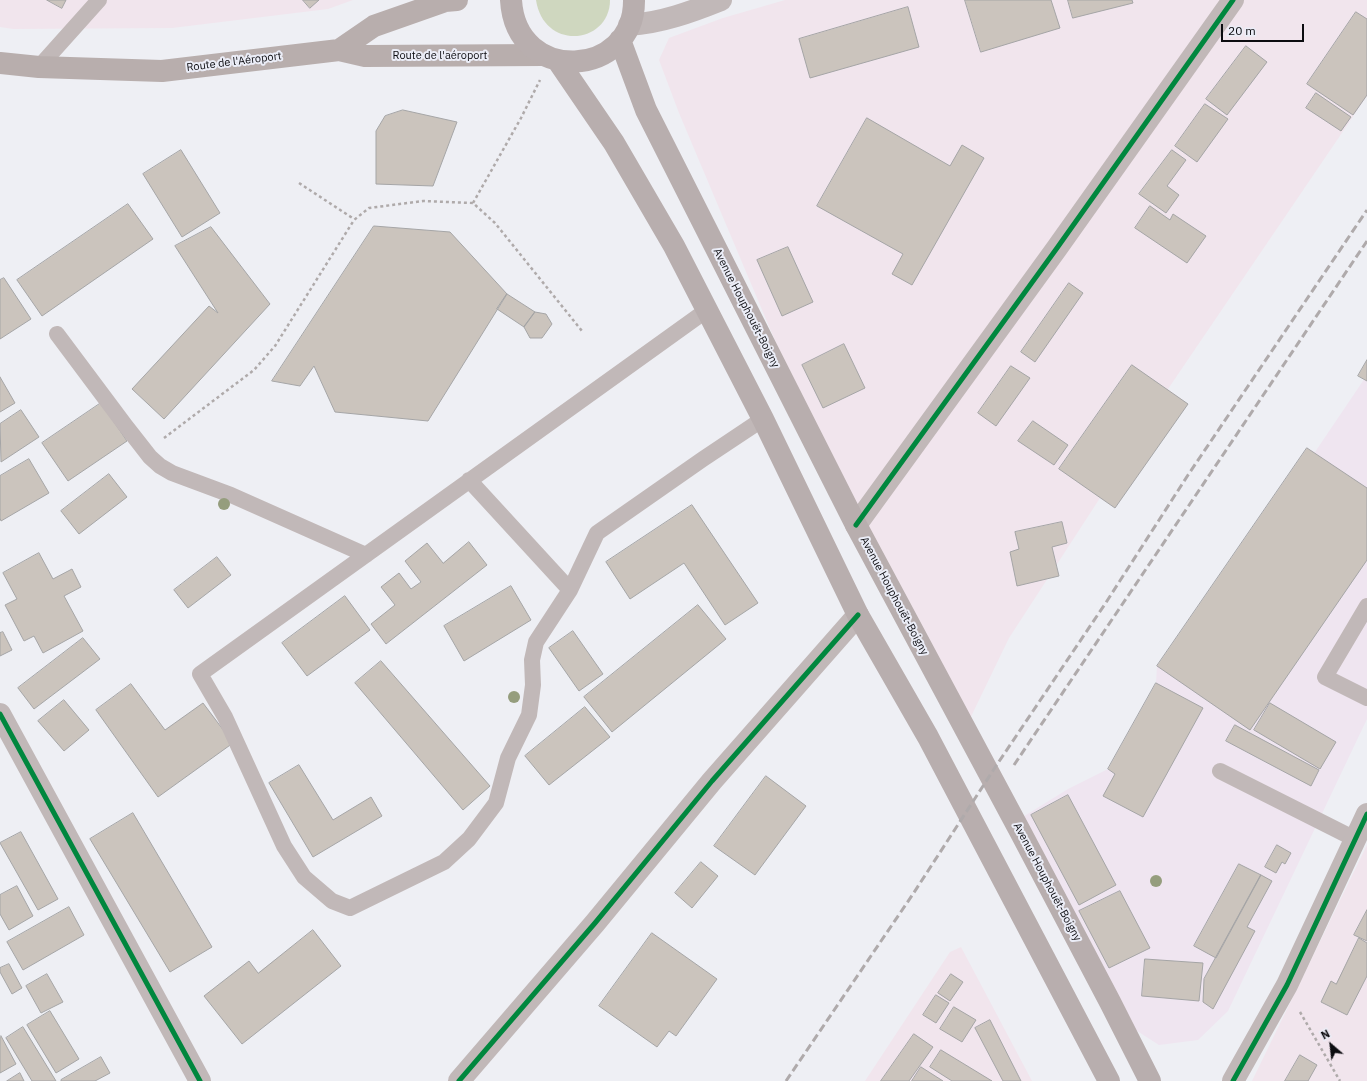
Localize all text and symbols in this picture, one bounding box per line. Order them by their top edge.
scale bar [1223,16,1306,42]
text: 20 m [1228,23,1256,38]
street label: Route de l'aéroport [393,49,487,63]
street label: Route de l'Aéroport [186,50,282,74]
street label: Avenue Houphouët-Boigny [710,246,782,370]
street label: Avenue Houphouët-Boigny [857,535,931,657]
street label: Avenue Houphouët-Boigny [1010,821,1084,943]
north arrow [1311,1025,1351,1065]
text: N [1319,1026,1332,1042]

